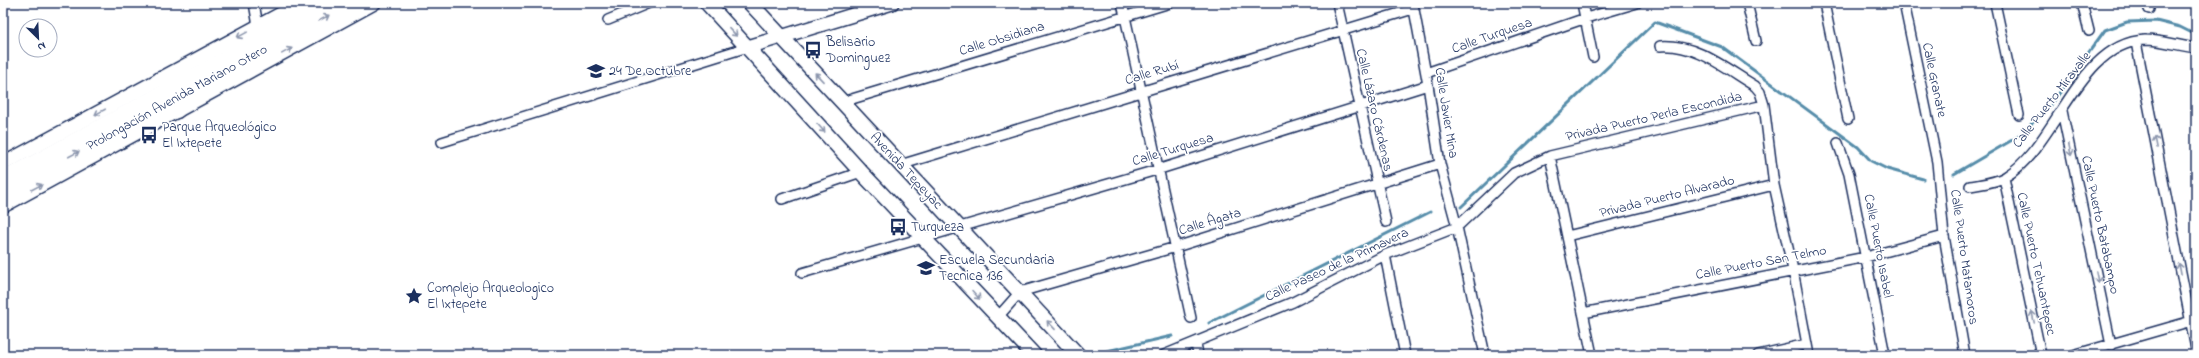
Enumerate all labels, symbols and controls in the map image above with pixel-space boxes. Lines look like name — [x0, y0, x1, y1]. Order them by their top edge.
street label: Calle Turquesa — [1449, 12, 1535, 60]
one-way arrow — [318, 14, 330, 21]
street label: Calle Obsidiana — [957, 16, 1047, 62]
north arrow — [18, 18, 58, 58]
one-way arrow — [728, 26, 737, 36]
one-way arrow — [236, 32, 248, 39]
place label: Belisario Dominguez — [825, 32, 890, 70]
text: N — [35, 37, 48, 55]
street label: Prolongación Avenida Mariano Otero — [83, 39, 272, 158]
bus stop icon: Belisario Dominguez — [803, 40, 823, 60]
street label: Calle Granate — [1916, 41, 1952, 120]
one-way arrow — [280, 47, 292, 55]
street label: Calle Lázaro Cárdenas — [1350, 47, 1398, 173]
street label: Calle Puerto Miravalle — [2007, 47, 2097, 153]
street label: Calle Rubí — [1122, 55, 1182, 91]
school or university icon: 24 De Octubre — [586, 61, 606, 81]
place label: 24 De Octubre — [609, 61, 692, 82]
street label: Calle Javier Mina — [1428, 66, 1464, 160]
one-way arrow — [814, 72, 823, 82]
street label: Privada Puerto Perla Escondida — [1564, 86, 1744, 148]
one-way arrow — [94, 108, 106, 116]
place label: Parque Arqueológico El Ixtepete — [162, 117, 277, 154]
one-way arrow — [816, 122, 825, 132]
bus stop icon: Parque Arqueológico El Ixtepete — [139, 125, 159, 145]
street label: Avenida Tepeyac — [864, 128, 948, 216]
street label: Calle Turquesa — [1130, 128, 1216, 172]
one-way arrow — [2151, 135, 2159, 148]
one-way arrow — [2067, 143, 2075, 156]
one-way arrow — [68, 150, 80, 157]
street label: Calle Puerto Batabampo — [2075, 154, 2125, 296]
street label: Privada Puerto Alvarado — [1597, 170, 1737, 224]
one-way arrow — [31, 183, 43, 191]
street label: Calle Puerto Matamoros — [1944, 188, 1984, 326]
street label: Calle Puerto Tehuantepec — [2011, 191, 2062, 338]
street label: Calle Puerto Isabel — [1858, 192, 1898, 300]
street label: Calle Ágata — [1176, 202, 1244, 242]
bus stop icon: Turqueza — [888, 217, 908, 237]
place label: Turqueza — [911, 217, 964, 238]
street label: Calle Paseo de la Primavera — [1262, 222, 1412, 308]
street label: Calle Puerto San Telmo — [1694, 240, 1828, 286]
place label: Escuela Secundaria Tecnica 136 — [939, 250, 1055, 287]
school or university icon: Escuela Secundaria Tecnica 136 — [916, 258, 936, 278]
one-way arrow — [2176, 263, 2184, 276]
one-way arrow — [2093, 270, 2101, 283]
place label: Complejo Arqueologico El Ixtepete — [427, 278, 554, 315]
place icon: Complejo Arqueologico El Ixtepete — [404, 286, 424, 306]
one-way arrow — [971, 289, 980, 299]
one-way arrow — [2028, 311, 2036, 324]
one-way arrow — [1046, 320, 1056, 330]

